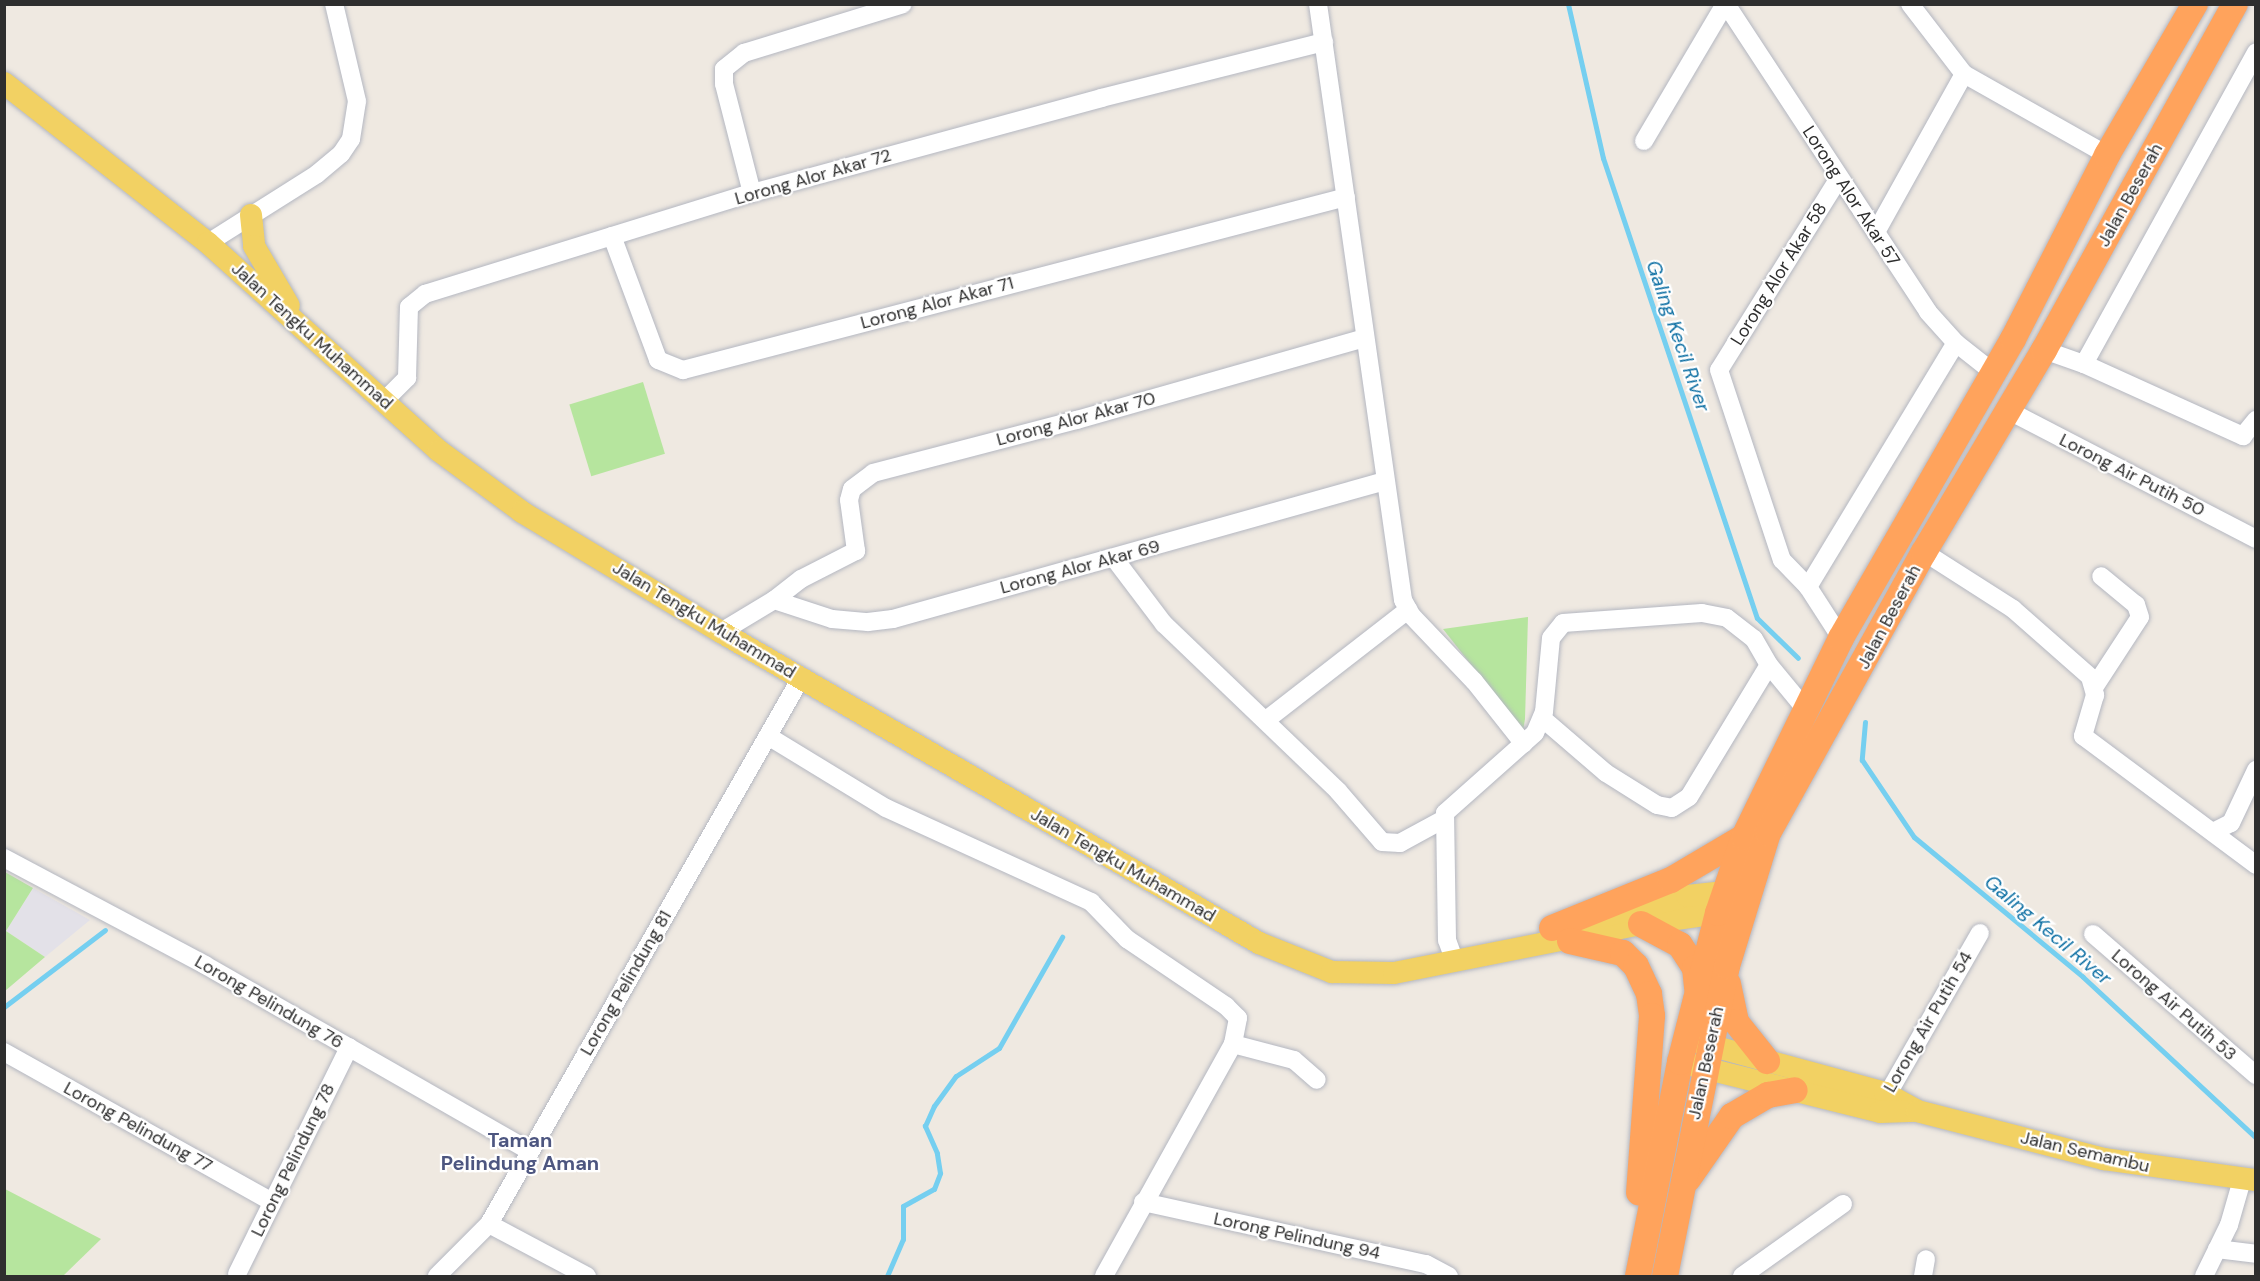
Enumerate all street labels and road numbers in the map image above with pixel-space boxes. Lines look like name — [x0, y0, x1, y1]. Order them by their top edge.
street label: Lorong Alor Akar 57 — [1798, 122, 1904, 270]
street label: Jalan Beserah — [2093, 140, 2167, 250]
street label: Lorong Alor Akar 72 — [732, 144, 894, 210]
street label: Lorong Alor Akar 58 — [1726, 199, 1832, 349]
street label: Jalan Tengku Muhammad — [227, 258, 397, 414]
street label: Lorong Alor Akar 71 — [858, 272, 1016, 334]
street label: Lorong Alor Akar 70 — [994, 387, 1158, 451]
street label: Lorong Air Putih 50 — [2056, 429, 2208, 521]
street label: Lorong Alor Akar 69 — [998, 535, 1162, 599]
street label: Jalan Tengku Muhammad — [609, 557, 799, 683]
street label: Jalan Beserah — [1852, 561, 1926, 673]
street label: Jalan Tengku Muhammad — [1027, 803, 1219, 927]
street label: Lorong Pelindung 81 — [576, 907, 676, 1059]
street label: Lorong Air Putih 53 — [2107, 945, 2241, 1065]
street label: Lorong Air Putih 54 — [1879, 948, 1977, 1096]
street label: Lorong Pelindung 76 — [191, 951, 347, 1053]
street label: Jalan Beserah — [1683, 1005, 1729, 1121]
street label: Lorong Pelindung 77 — [60, 1077, 216, 1177]
street label: Lorong Pelindung 78 — [247, 1080, 339, 1240]
street label: Jalan Semambu — [2018, 1127, 2152, 1177]
street label: Lorong Pelindung 94 — [1212, 1208, 1382, 1264]

